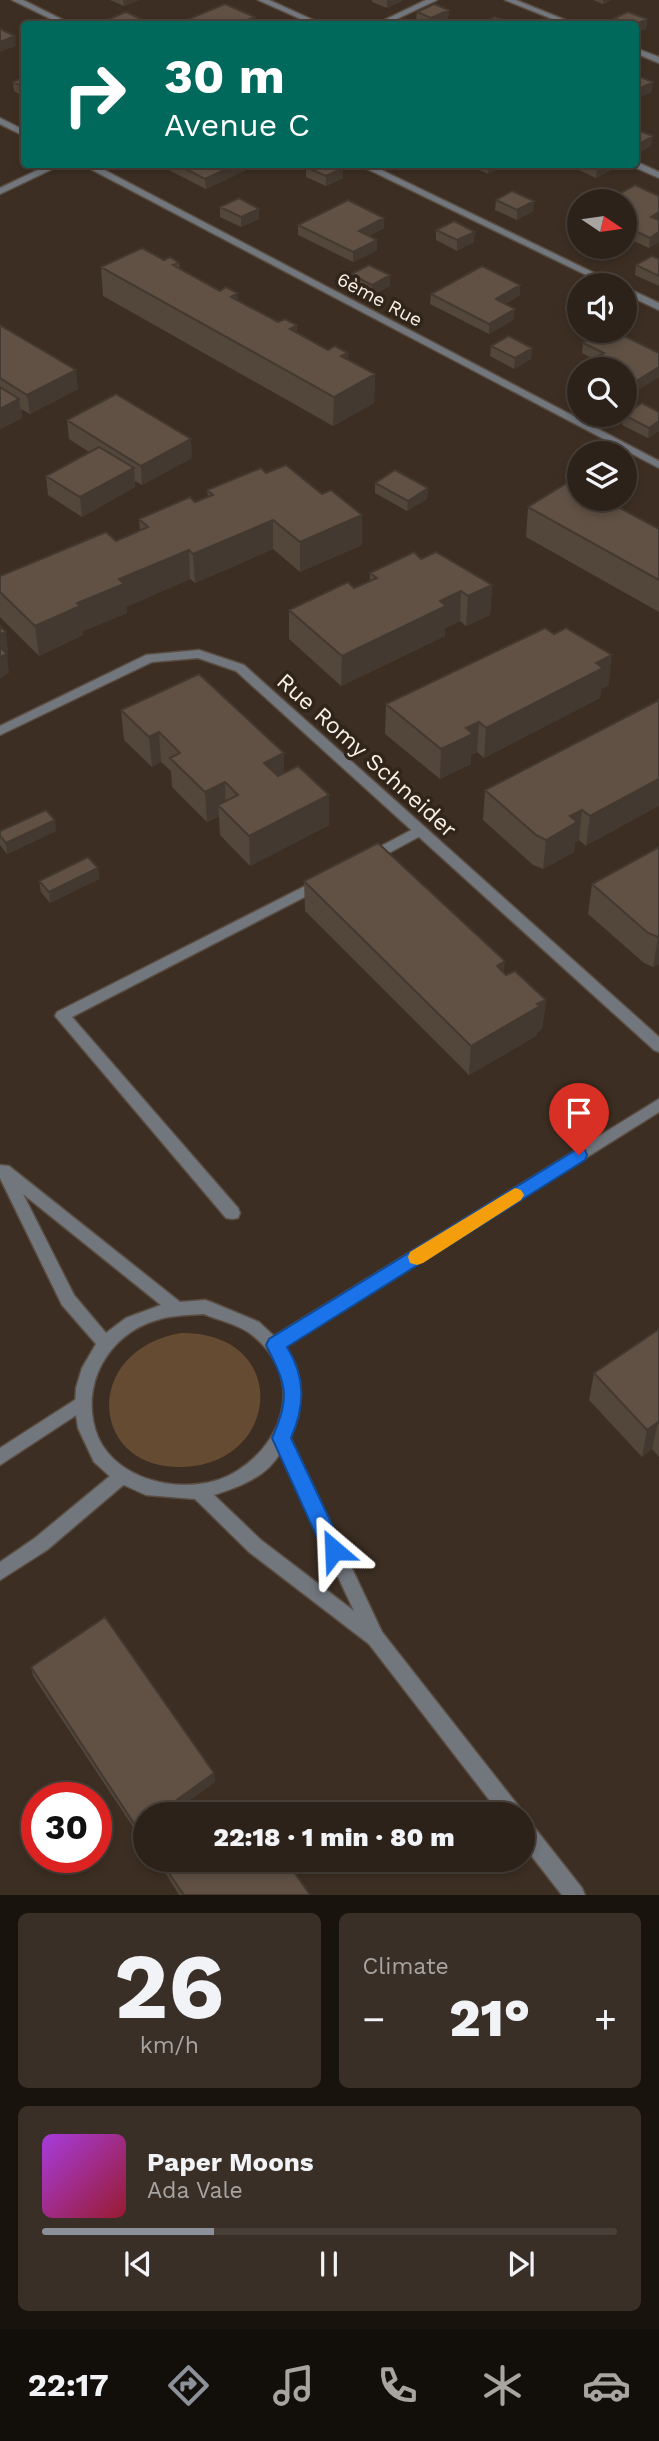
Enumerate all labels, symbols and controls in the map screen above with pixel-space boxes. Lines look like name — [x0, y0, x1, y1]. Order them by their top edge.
text: 30 m — [164, 47, 285, 105]
icon: right — [49, 49, 140, 140]
text: Avenue C — [164, 106, 310, 144]
north arrow — [567, 189, 637, 259]
map controls — [567, 189, 637, 511]
street label: 6ème Rue — [333, 267, 426, 331]
button: sound — [567, 273, 637, 343]
button: search — [567, 357, 637, 427]
button: layers — [567, 441, 637, 511]
street label: Rue Romy Schneider — [271, 668, 462, 843]
pin — [549, 1083, 609, 1155]
icon: arrive — [560, 1094, 598, 1132]
position arrow — [297, 1513, 371, 1587]
speed limit sign: 30 — [21, 1782, 112, 1873]
text: 22:18 · 1 min · 80 m — [213, 1822, 455, 1852]
text: 26 — [114, 1933, 224, 2040]
text: Climate — [363, 1953, 449, 1980]
text: 21° — [449, 1988, 530, 2049]
text: − — [363, 1997, 385, 2041]
text: + — [594, 1997, 617, 2041]
text: km/h — [140, 2032, 199, 2059]
text: Paper Moons — [147, 2147, 314, 2177]
text: Ada Vale — [147, 2177, 243, 2204]
icon: previous — [119, 2245, 157, 2283]
icon: pause — [310, 2245, 348, 2283]
icon: next — [502, 2245, 540, 2283]
icon: directions — [164, 2361, 213, 2410]
icon: music — [269, 2361, 318, 2410]
icon: phone — [373, 2361, 422, 2410]
icon: climate — [478, 2361, 527, 2410]
icon: car — [582, 2361, 631, 2410]
text: 22:17 — [28, 2366, 109, 2404]

